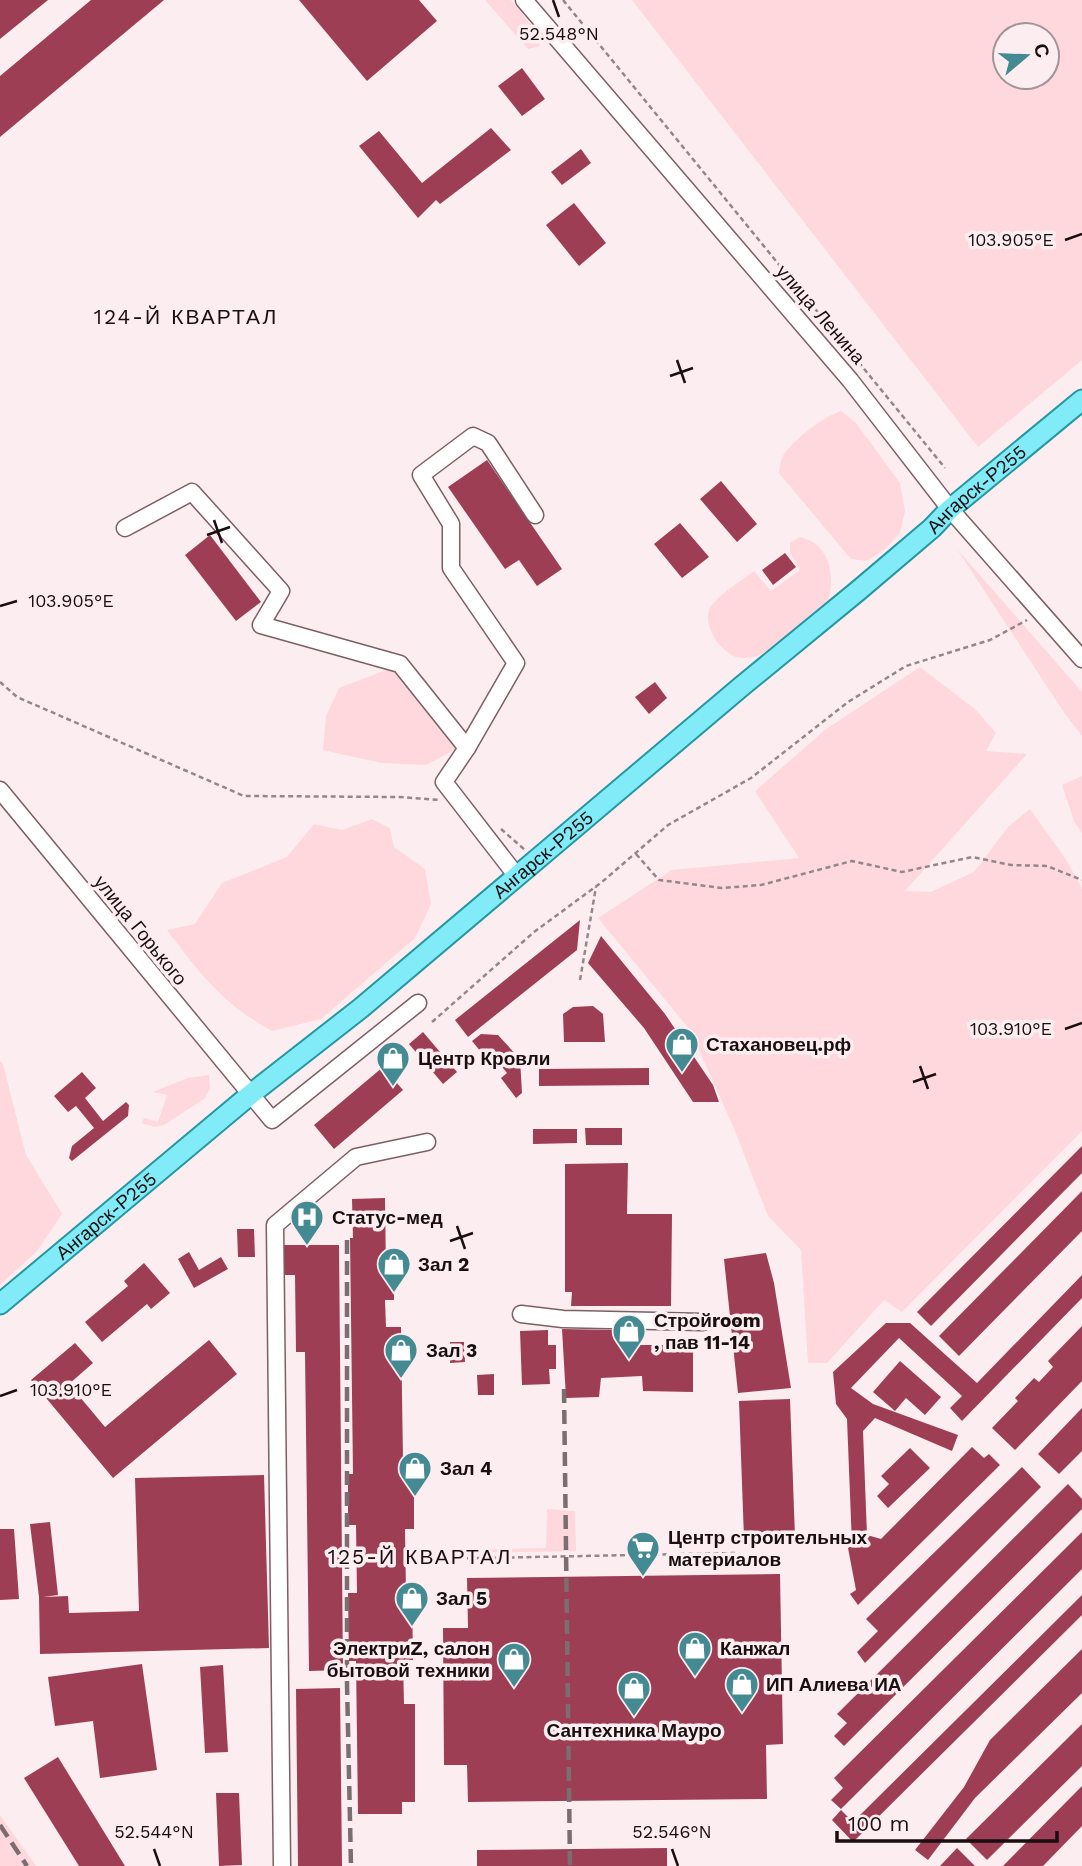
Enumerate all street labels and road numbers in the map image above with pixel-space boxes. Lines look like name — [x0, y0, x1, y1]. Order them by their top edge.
street label: улица Ленина — [771, 260, 870, 369]
street label: Ангарск-Р255 — [922, 440, 1031, 538]
street label: Ангарск-Р255 — [488, 806, 598, 904]
street label: улица Горького — [89, 871, 192, 990]
street label: Ангарск-Р255 — [51, 1167, 161, 1265]

